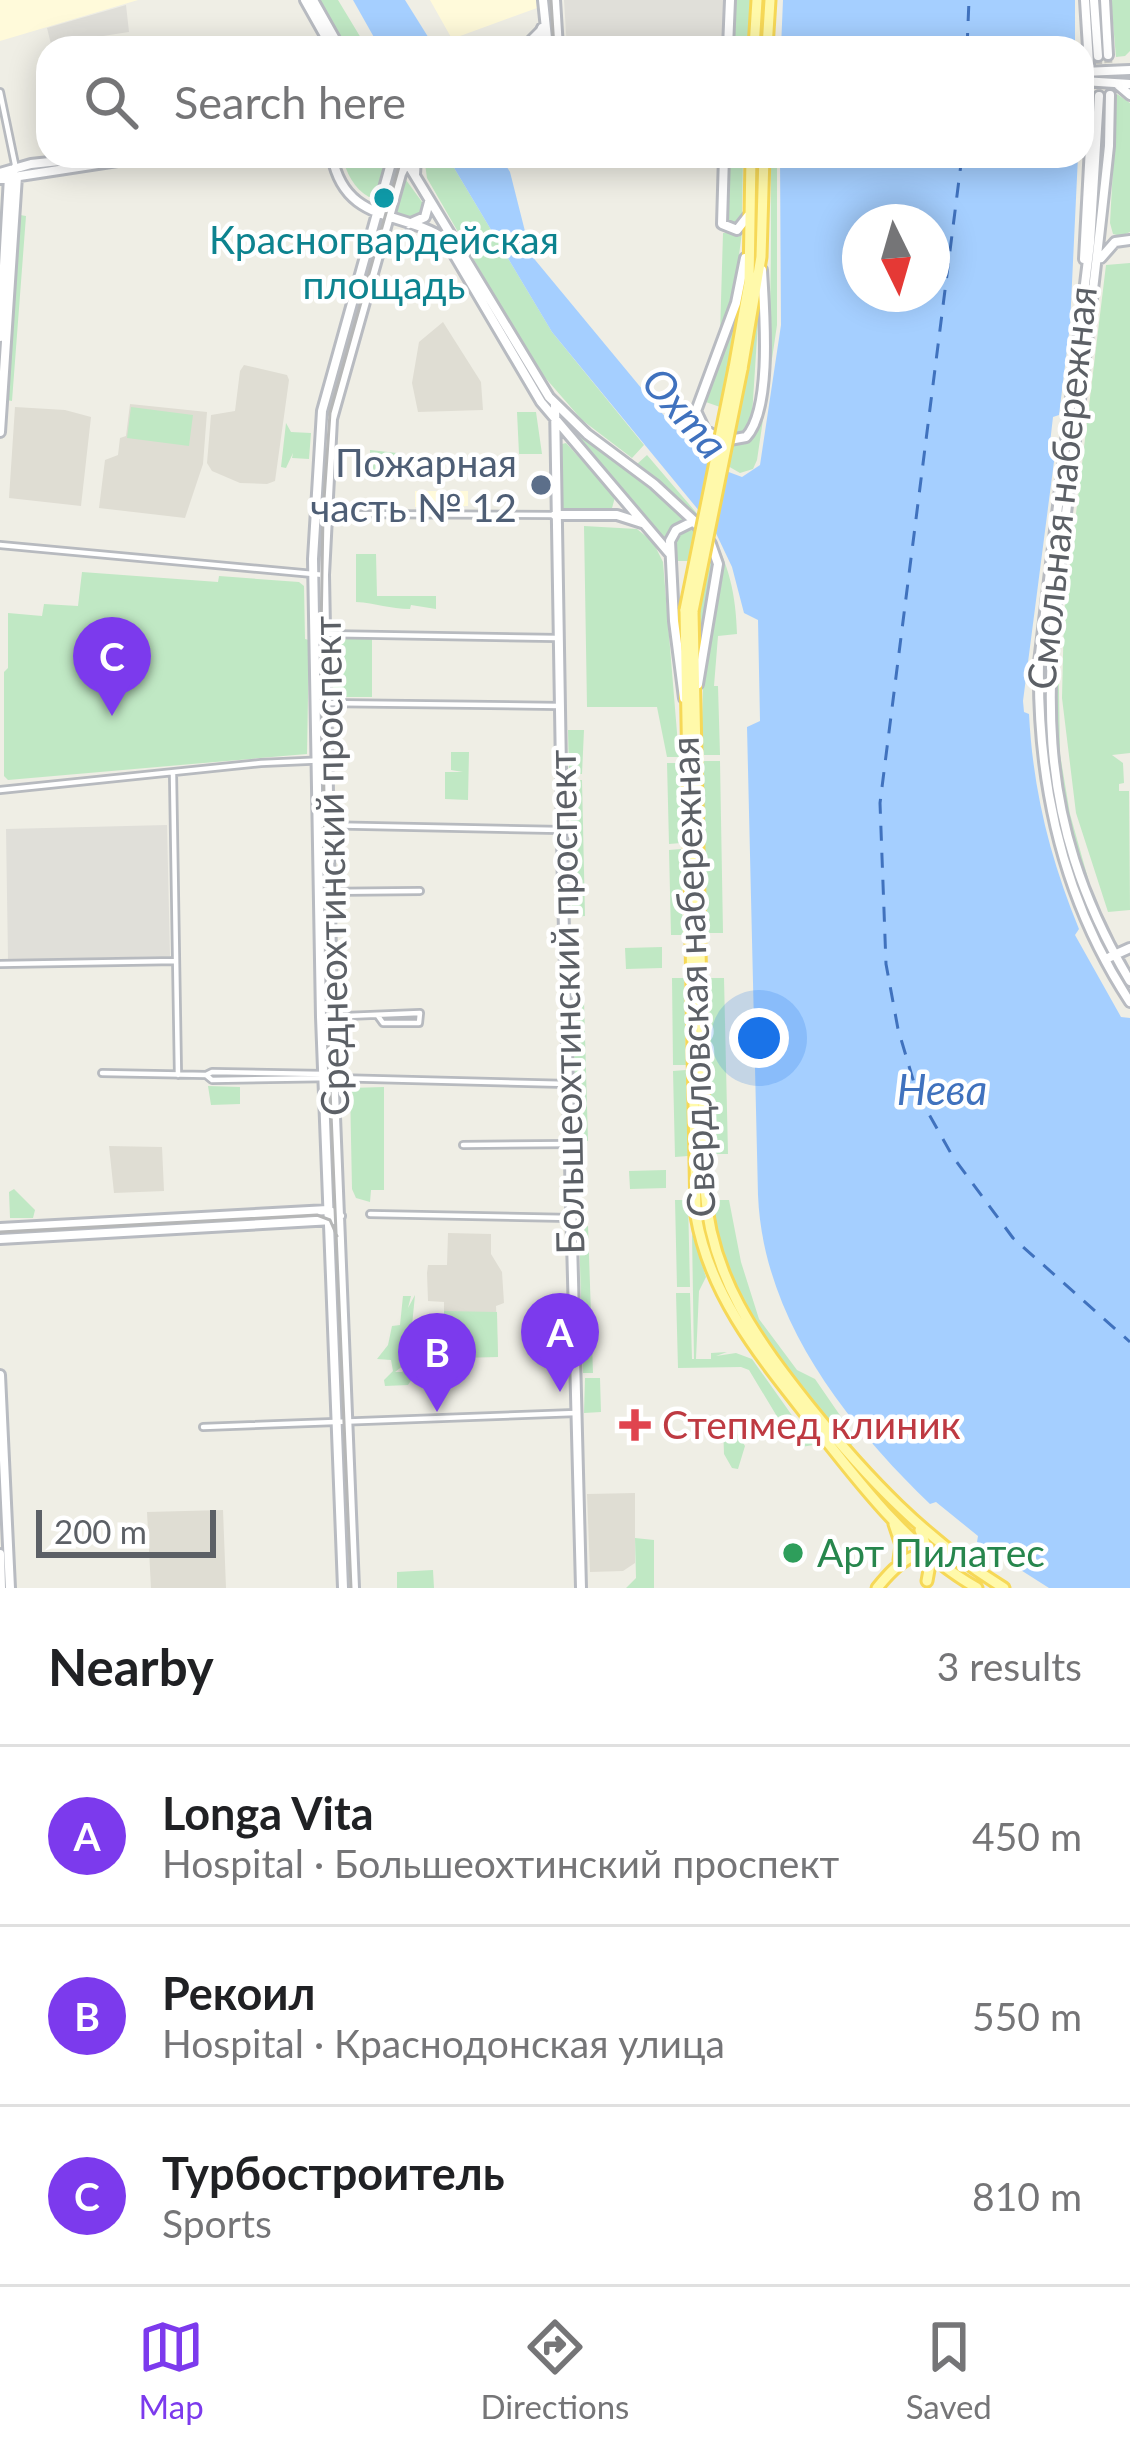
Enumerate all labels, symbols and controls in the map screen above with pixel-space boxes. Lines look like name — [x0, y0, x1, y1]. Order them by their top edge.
search box — [36, 36, 1094, 168]
icon: search — [78, 69, 144, 135]
text: Search here — [174, 75, 406, 129]
marker: Красногвардейская площадь — [371, 185, 397, 211]
north arrow — [842, 204, 950, 312]
place label: Красногвардейская площадь — [209, 216, 559, 307]
street label: Смольная набережная — [1017, 284, 1105, 692]
water label: Охта — [633, 357, 739, 468]
place label: Пожарная часть № 12 — [310, 439, 517, 530]
marker: Пожарная часть № 12 — [528, 472, 554, 498]
street label: Среднеохтинский проспект — [303, 615, 357, 1117]
pin: C — [73, 617, 151, 716]
street label: Свердловская набережная — [661, 736, 723, 1218]
street label: Большеохтинский проспект — [538, 749, 592, 1255]
your location — [729, 1008, 789, 1068]
water label: Нева — [897, 1064, 987, 1114]
pin: A — [521, 1293, 599, 1392]
pin: B — [398, 1313, 476, 1412]
place label: Степмед клиник — [662, 1401, 961, 1447]
marker: Степмед клиник — [619, 1409, 651, 1441]
scale bar — [36, 1504, 216, 1557]
text: 200 m — [54, 1511, 147, 1551]
place label: Арт Пилатес — [817, 1529, 1045, 1575]
marker: Арт Пилатес — [780, 1540, 806, 1566]
text: Nearby — [48, 1636, 214, 1697]
text: 3 results — [937, 1643, 1082, 1689]
text: Longa Vita — [162, 1786, 374, 1840]
text: A — [73, 1813, 101, 1859]
text: 450 m — [972, 1813, 1082, 1859]
text: Hospital · Большеохтинский проспект — [162, 1840, 839, 1886]
text: Рекоил — [162, 1966, 315, 2020]
text: B — [74, 1993, 100, 2039]
text: 550 m — [972, 1993, 1082, 2039]
text: Hospital · Краснодонская улица — [162, 2020, 725, 2066]
text: Турбостроитель — [162, 2146, 505, 2200]
text: C — [74, 2173, 100, 2219]
text: 810 m — [972, 2173, 1082, 2219]
text: Sports — [162, 2200, 272, 2246]
tab: Map — [138, 2314, 204, 2426]
tab: Directions — [480, 2314, 629, 2426]
tab: Saved — [906, 2314, 992, 2426]

